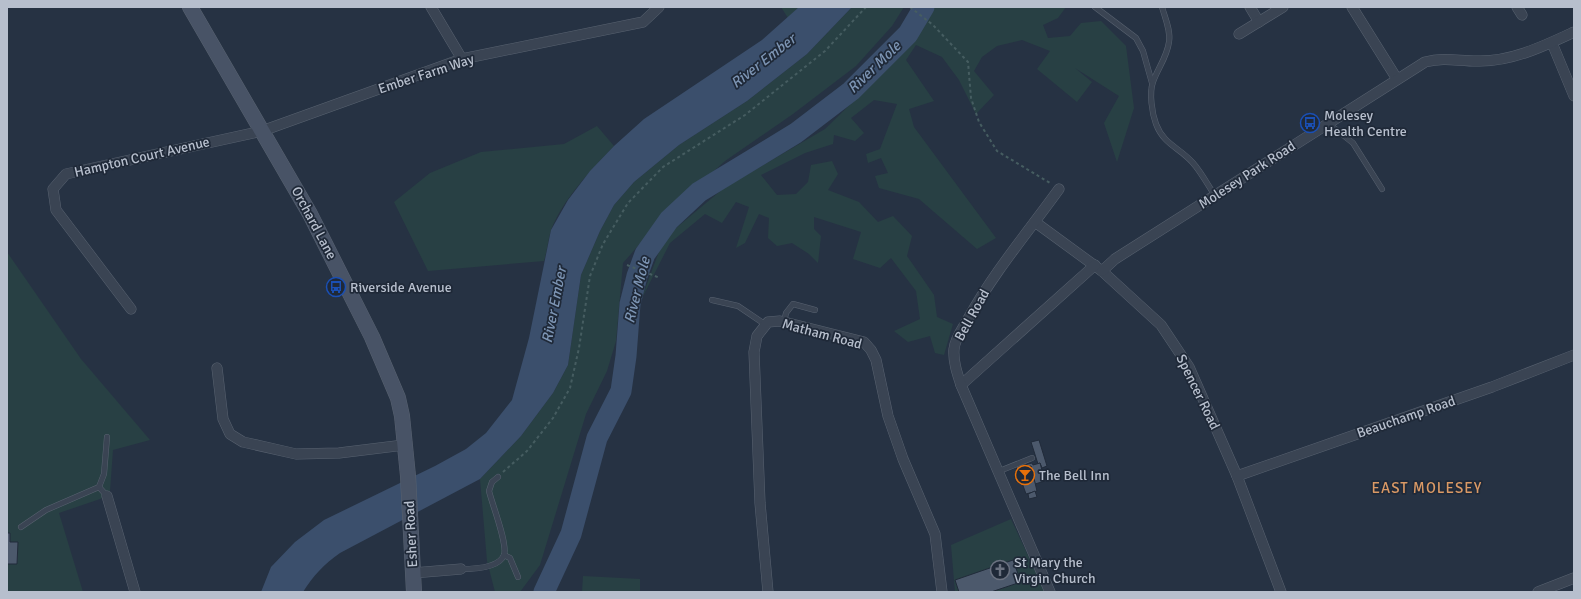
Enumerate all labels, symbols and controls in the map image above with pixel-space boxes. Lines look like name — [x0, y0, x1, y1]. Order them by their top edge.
water label: River Ember — [727, 29, 801, 92]
water label: River Mole — [843, 36, 906, 97]
street label: Ember Farm Way — [376, 50, 477, 98]
place label: Molesey Health Centre — [1324, 107, 1407, 140]
bus stop icon: Molesey Health Centre — [1299, 112, 1321, 134]
street label: Hampton Court Avenue — [73, 133, 211, 181]
street label: Molesey Park Road — [1195, 137, 1299, 213]
street label: Orchard Lane — [288, 184, 340, 262]
water label: River Mole — [620, 254, 654, 325]
water label: River Ember — [538, 263, 571, 345]
bus stop icon: Riverside Avenue — [325, 276, 347, 298]
place label: Riverside Avenue — [350, 279, 452, 296]
street label: Bell Road — [951, 286, 993, 344]
street label: Matham Road — [780, 315, 864, 353]
street label: Spencer Road — [1172, 352, 1224, 432]
street label: Beauchamp Road — [1354, 392, 1458, 442]
bar icon: The Bell Inn — [1014, 464, 1036, 486]
place label: The Bell Inn — [1039, 467, 1110, 484]
district label: EAST MOLESEY — [1372, 479, 1482, 497]
street label: Esher Road — [401, 500, 421, 568]
place label: St Mary the Virgin Church — [1014, 554, 1096, 587]
church icon: St Mary the Virgin Church — [989, 559, 1011, 581]

